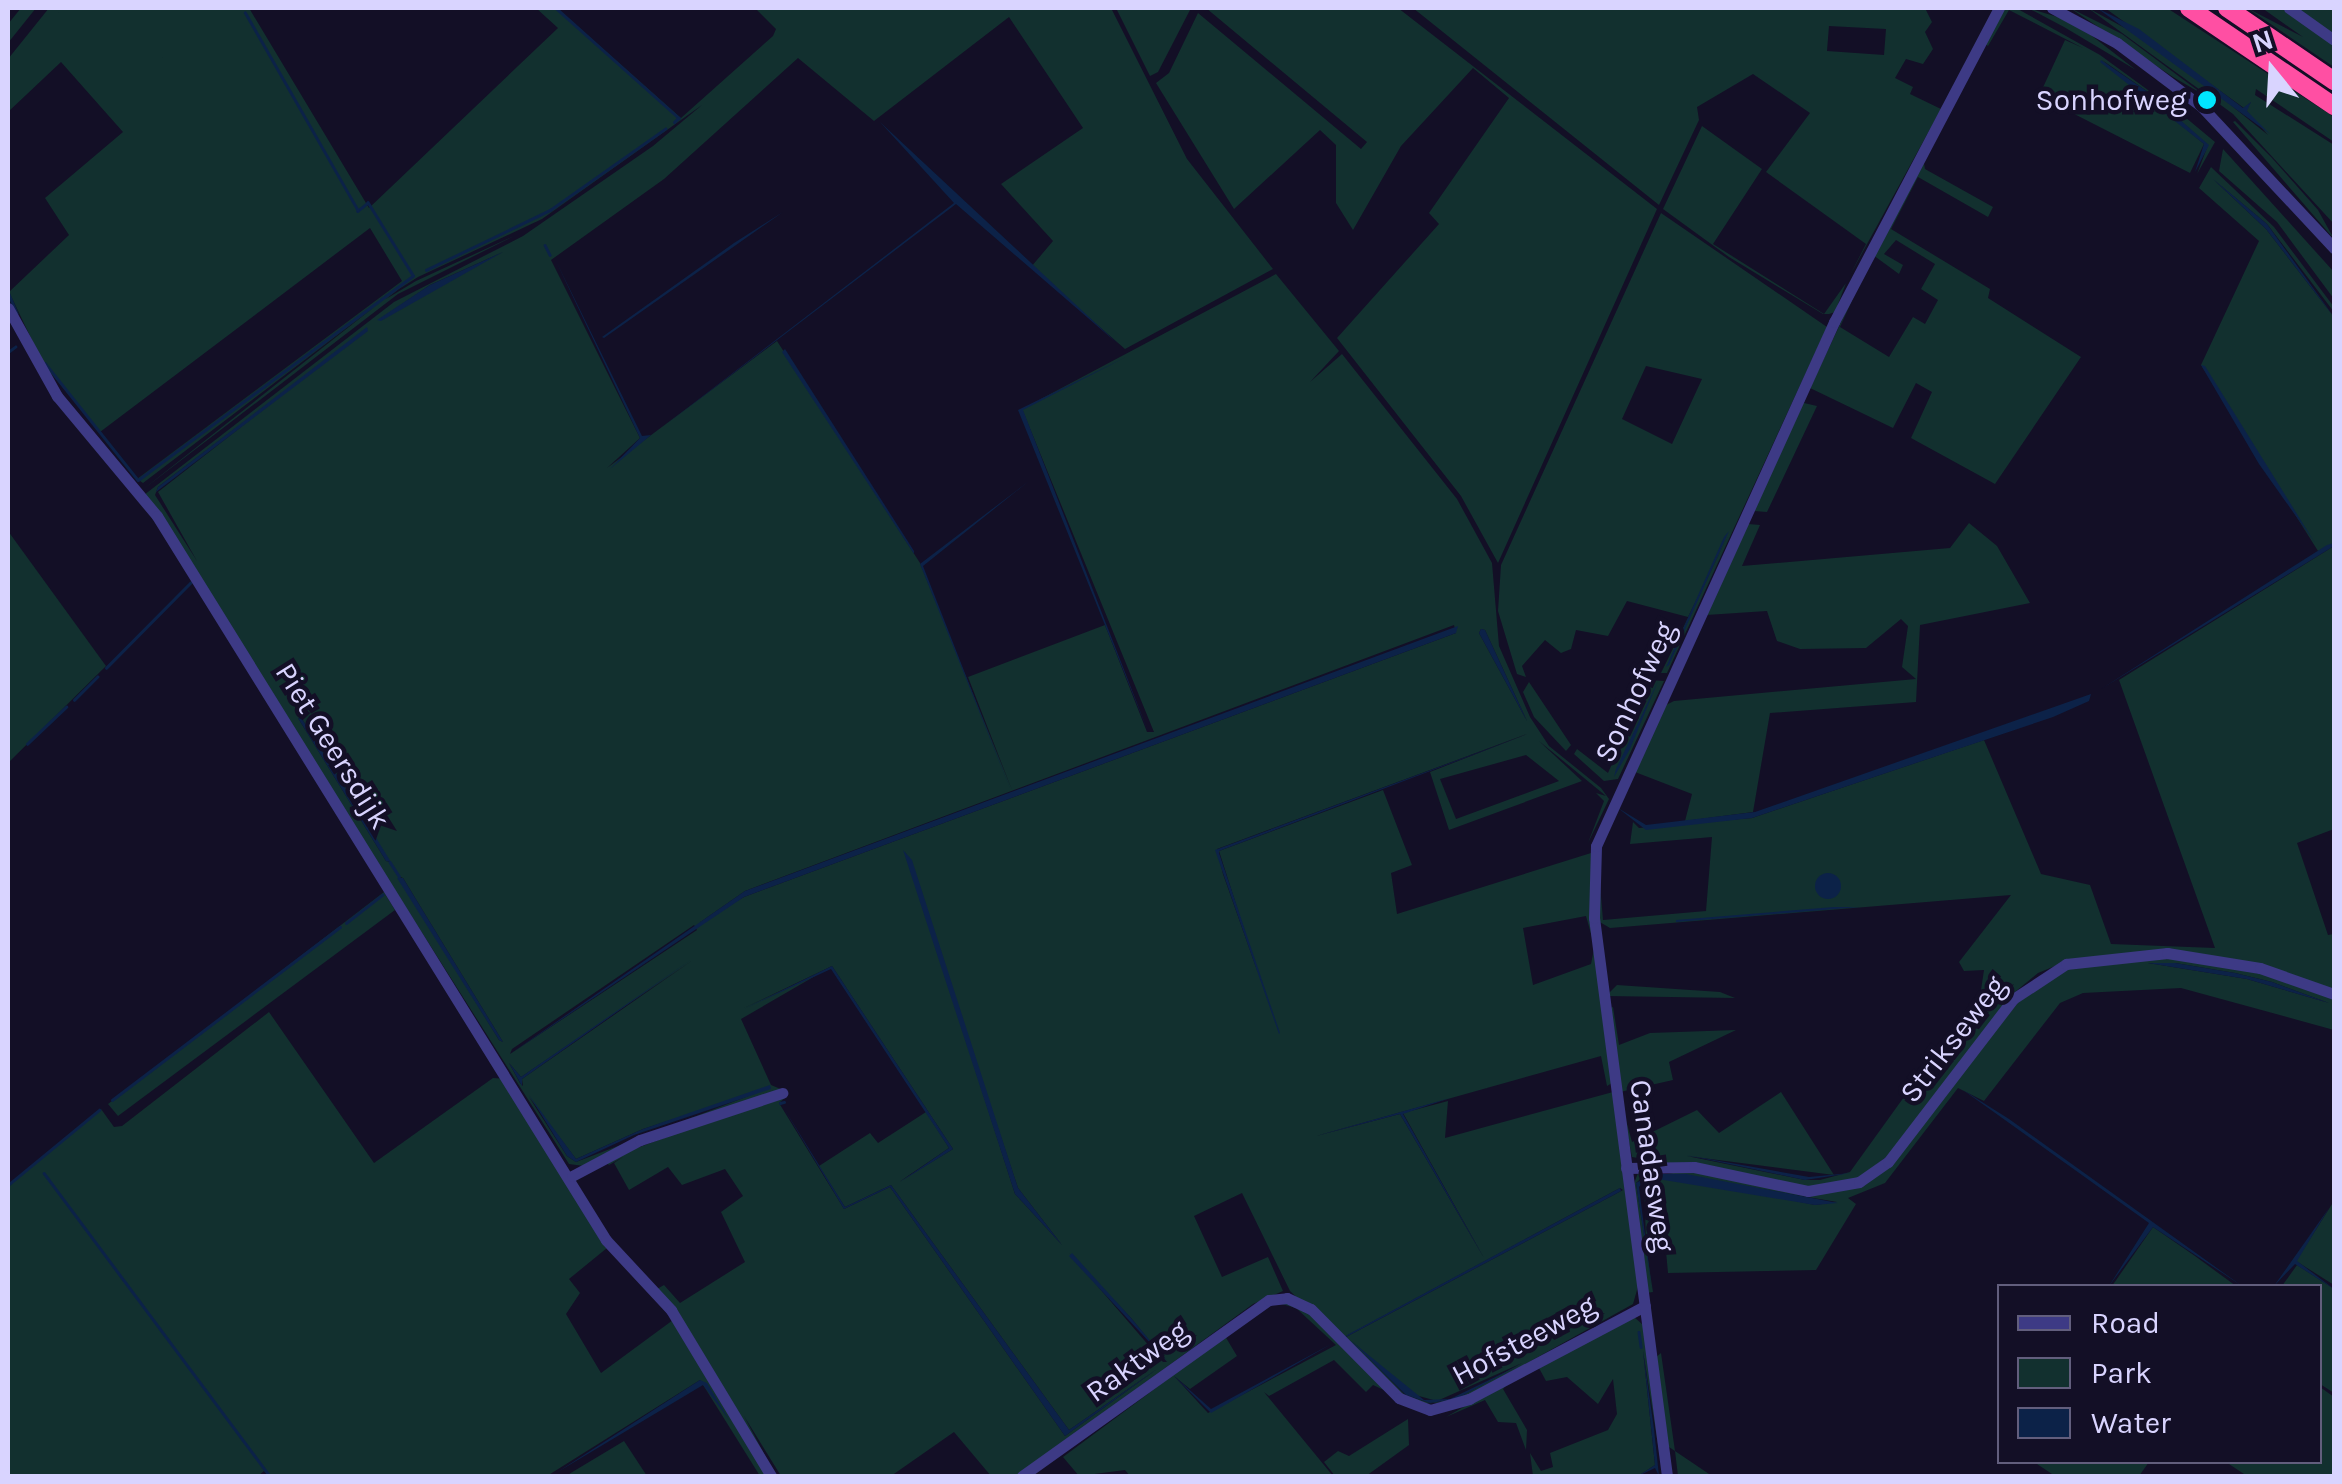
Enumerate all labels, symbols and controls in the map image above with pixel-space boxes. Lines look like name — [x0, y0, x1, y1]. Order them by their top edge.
north arrow — [2222, 20, 2322, 120]
text: N — [2248, 22, 2277, 60]
place label: Sonhofweg — [2036, 82, 2187, 118]
marker: Sonhofweg — [2196, 89, 2218, 111]
street label: Sonhofweg — [1587, 616, 1683, 768]
street label: Piet Geersdijk — [268, 656, 398, 836]
street label: Strikseweg — [1892, 968, 2014, 1110]
street label: Canadasweg — [1622, 1078, 1682, 1254]
legend — [1997, 1284, 2322, 1464]
street label: Hofsteeweg — [1446, 1287, 1602, 1393]
text: Road — [2091, 1305, 2160, 1341]
street label: Raktweg — [1079, 1312, 1195, 1410]
text: Park — [2091, 1355, 2152, 1391]
text: Water — [2091, 1405, 2171, 1441]

